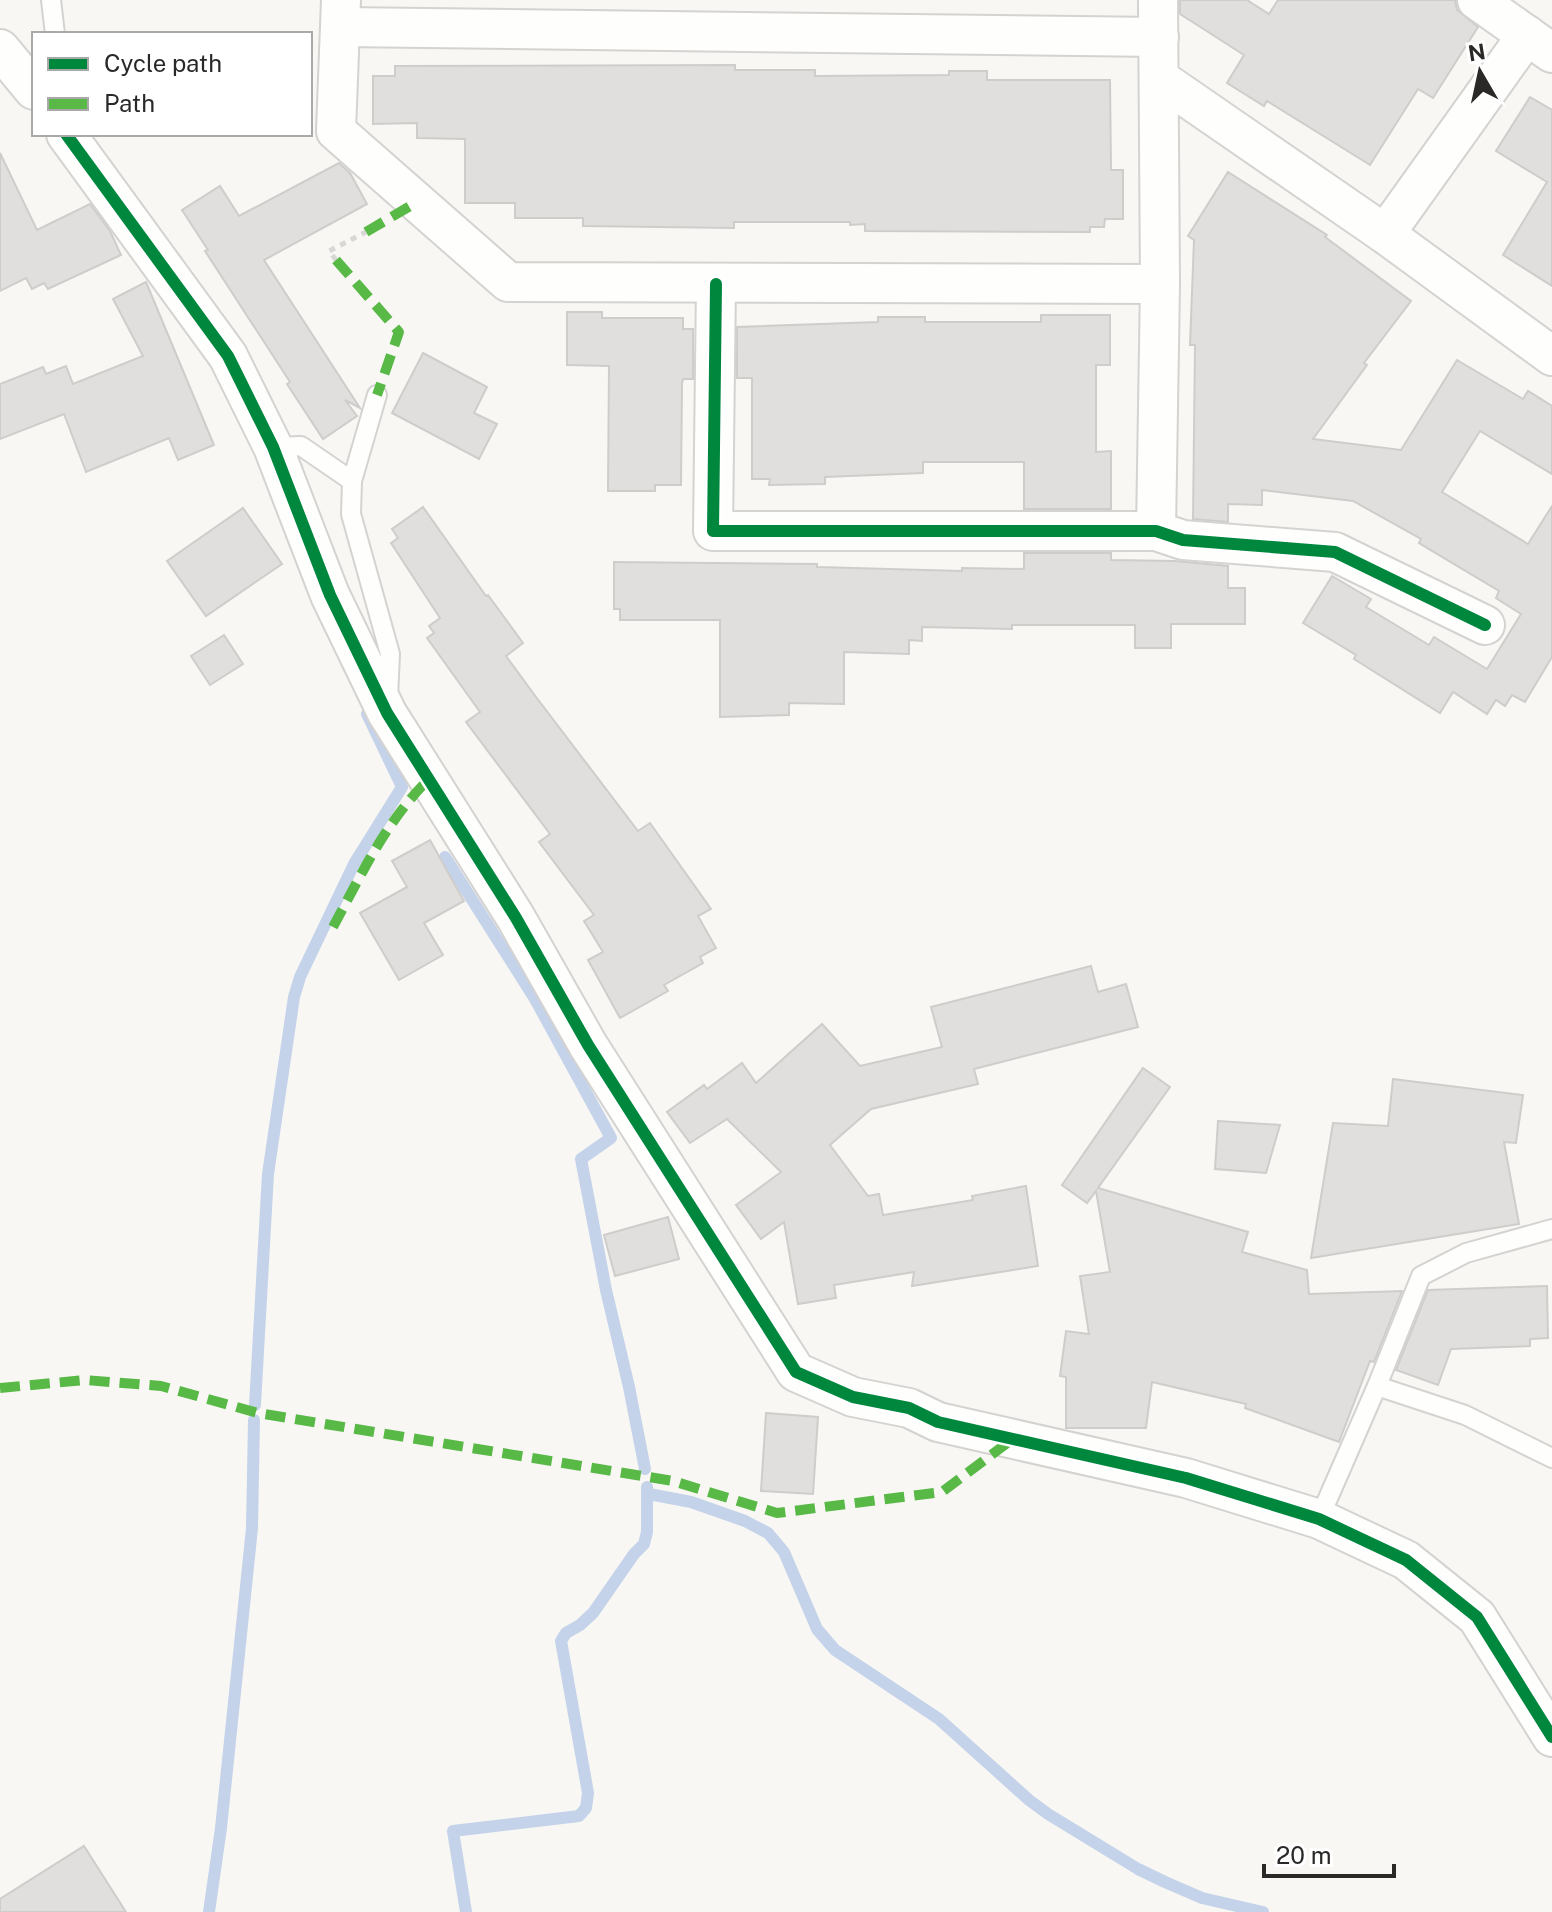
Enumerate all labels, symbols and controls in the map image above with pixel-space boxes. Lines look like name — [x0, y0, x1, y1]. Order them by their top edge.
legend — [32, 32, 312, 136]
north arrow — [1440, 32, 1520, 112]
text: N — [1466, 38, 1487, 66]
text: Cycle path — [104, 49, 222, 77]
text: Path — [104, 89, 155, 117]
scale bar — [1264, 1828, 1394, 1878]
text: 20 m — [1276, 1841, 1332, 1869]

